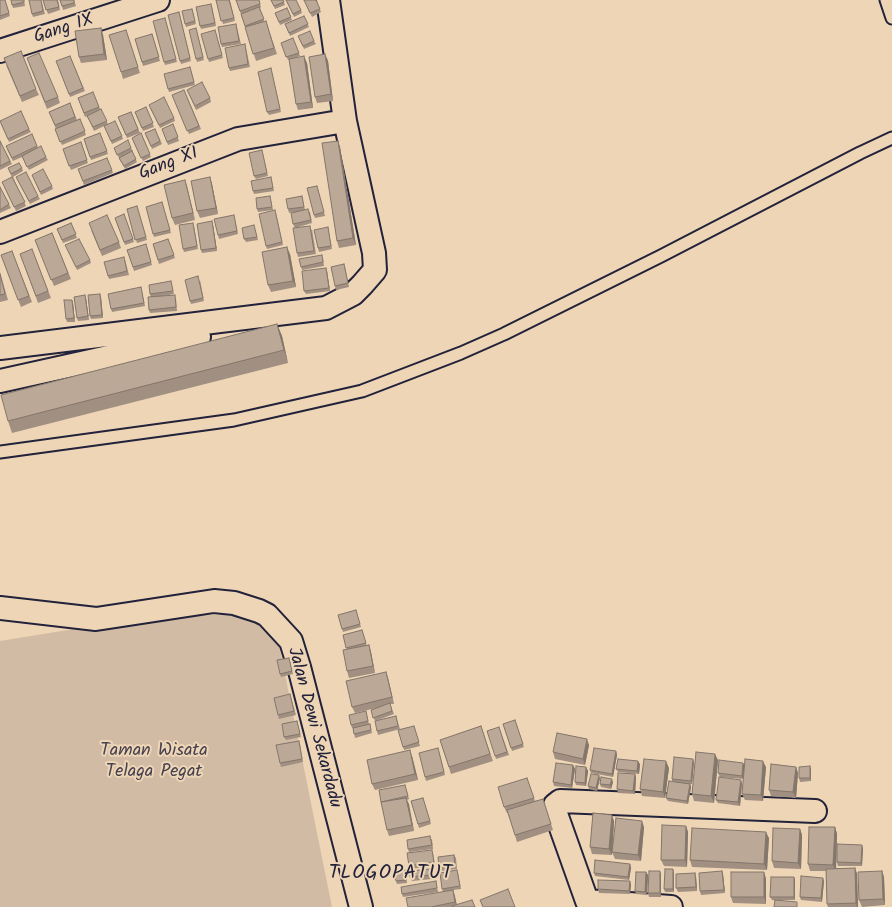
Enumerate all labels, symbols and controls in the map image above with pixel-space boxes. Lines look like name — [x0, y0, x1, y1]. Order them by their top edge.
street label: Gang IX — [31, 10, 97, 50]
street label: Gang XI — [136, 144, 202, 186]
street label: Jalan Dewi Sekardadu — [281, 645, 345, 811]
park label: Taman Wisata Telaga Pegat — [100, 741, 208, 784]
district label: TLOGOPATUT — [327, 863, 455, 887]

